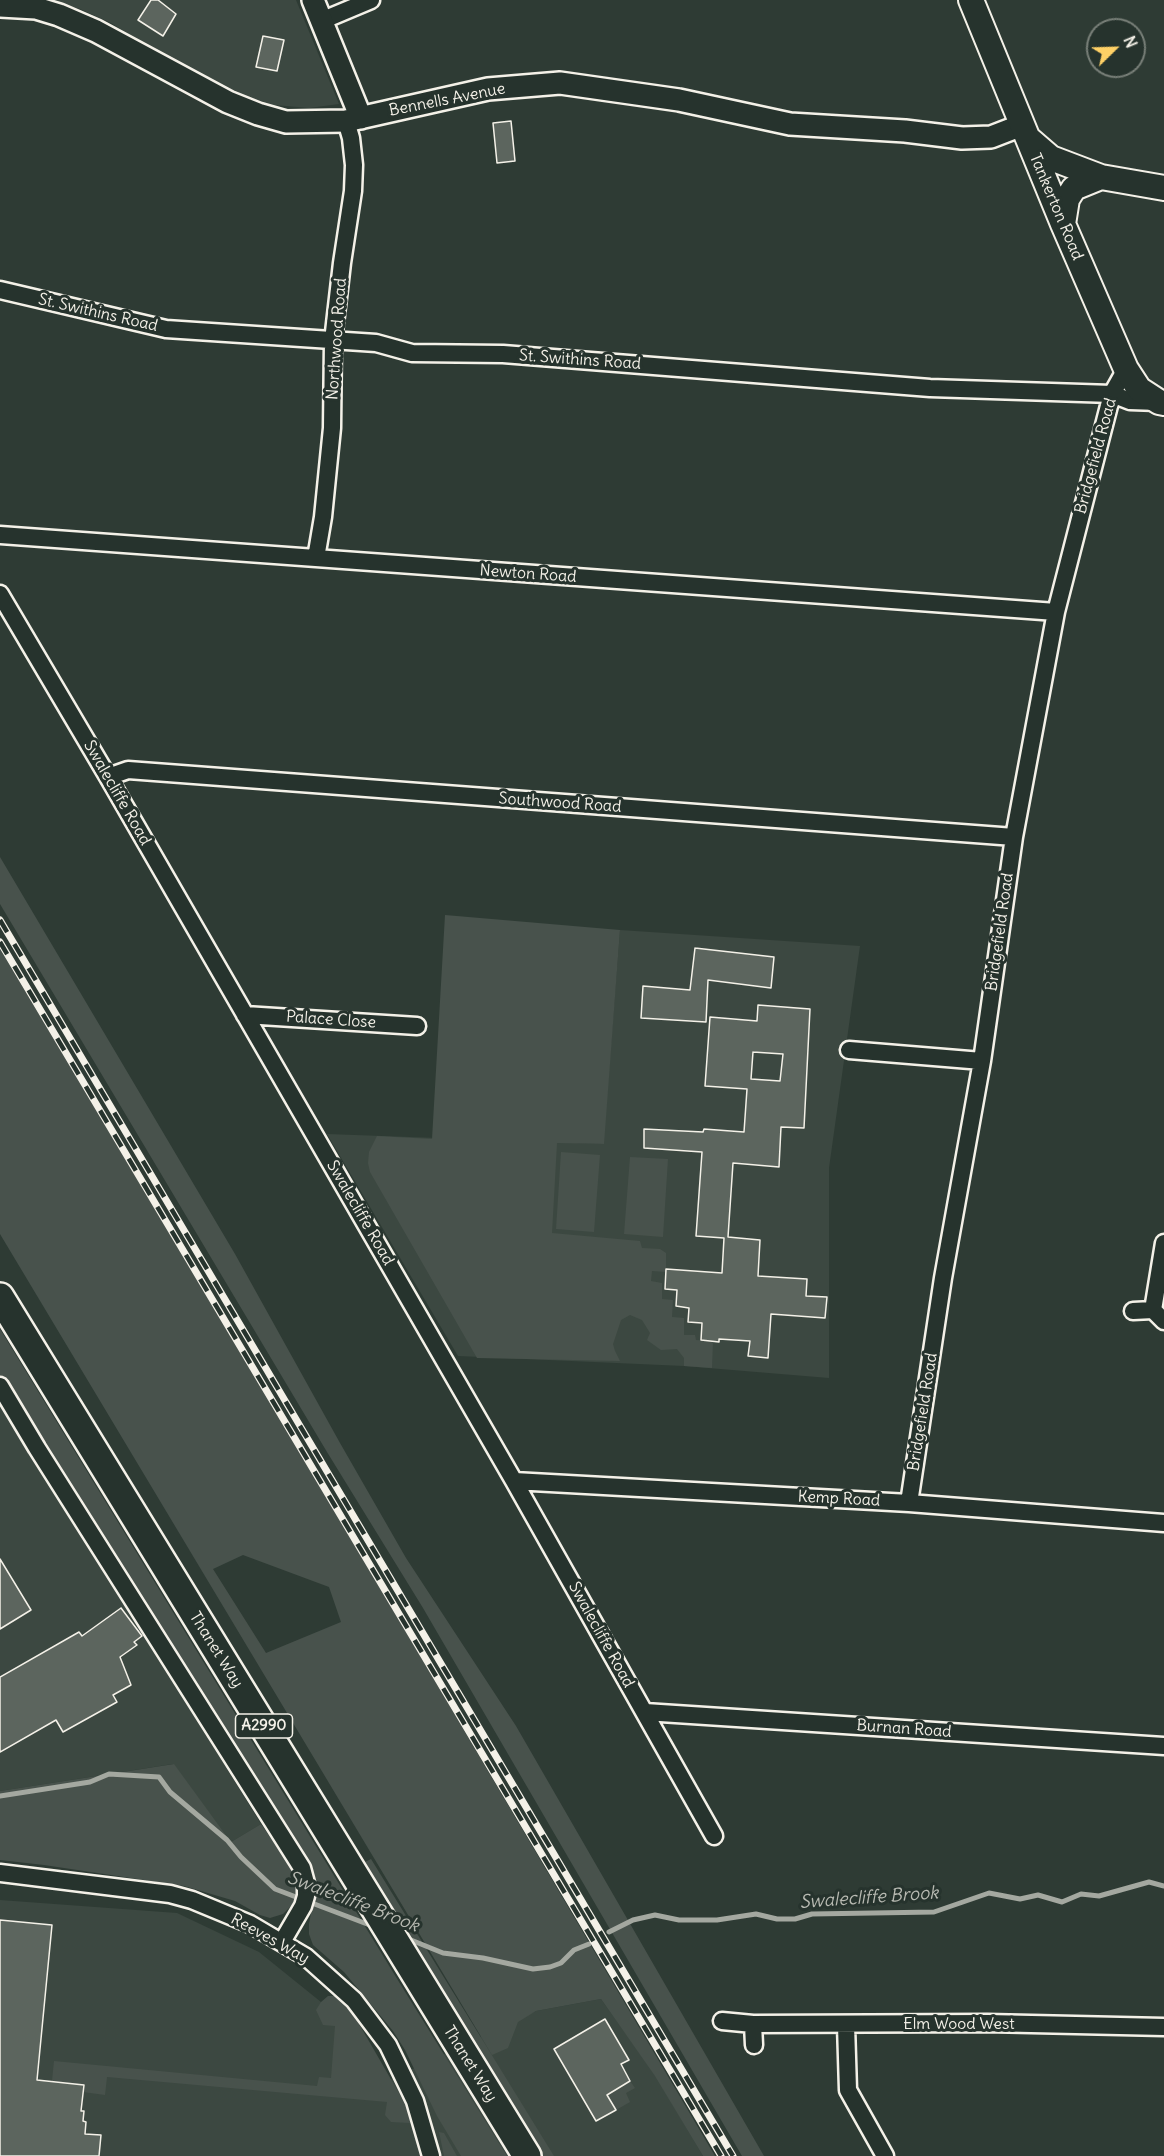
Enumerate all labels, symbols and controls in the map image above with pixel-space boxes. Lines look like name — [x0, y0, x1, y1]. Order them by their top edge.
north arrow — [1086, 18, 1146, 78]
text: N — [1119, 33, 1142, 51]
street label: Bennells Avenue — [387, 79, 507, 121]
street label: Tankerton Road — [1025, 151, 1087, 263]
street label: Northwood Road — [323, 277, 351, 401]
street label: St. Swithins Road — [36, 290, 160, 336]
street label: St. Swithins Road — [518, 346, 642, 374]
street label: Bridgefield Road — [1071, 396, 1121, 516]
street label: Newton Road — [479, 561, 577, 587]
street label: Swalecliffe Road — [79, 737, 155, 849]
street label: Southwood Road — [498, 789, 622, 817]
street label: Bridgefield Road — [982, 872, 1018, 992]
street label: Palace Close — [285, 1007, 377, 1033]
street label: Swalecliffe Road — [322, 1157, 398, 1269]
street label: Bridgefield Road — [904, 1352, 942, 1472]
street label: Kemp Road — [797, 1487, 881, 1511]
street label: Swalecliffe Road — [564, 1579, 638, 1691]
street label: Thanet Way — [185, 1608, 247, 1692]
road number: A2990 — [236, 1714, 292, 1738]
street label: Burnan Road — [856, 1716, 952, 1742]
water label: Swalecliffe Brook — [284, 1867, 422, 1937]
water label: Swalecliffe Brook — [799, 1882, 939, 1914]
street label: Reeves Way — [227, 1910, 313, 1968]
street label: Elm Wood West — [903, 2014, 1015, 2034]
street label: Thanet Way — [439, 2022, 501, 2106]

